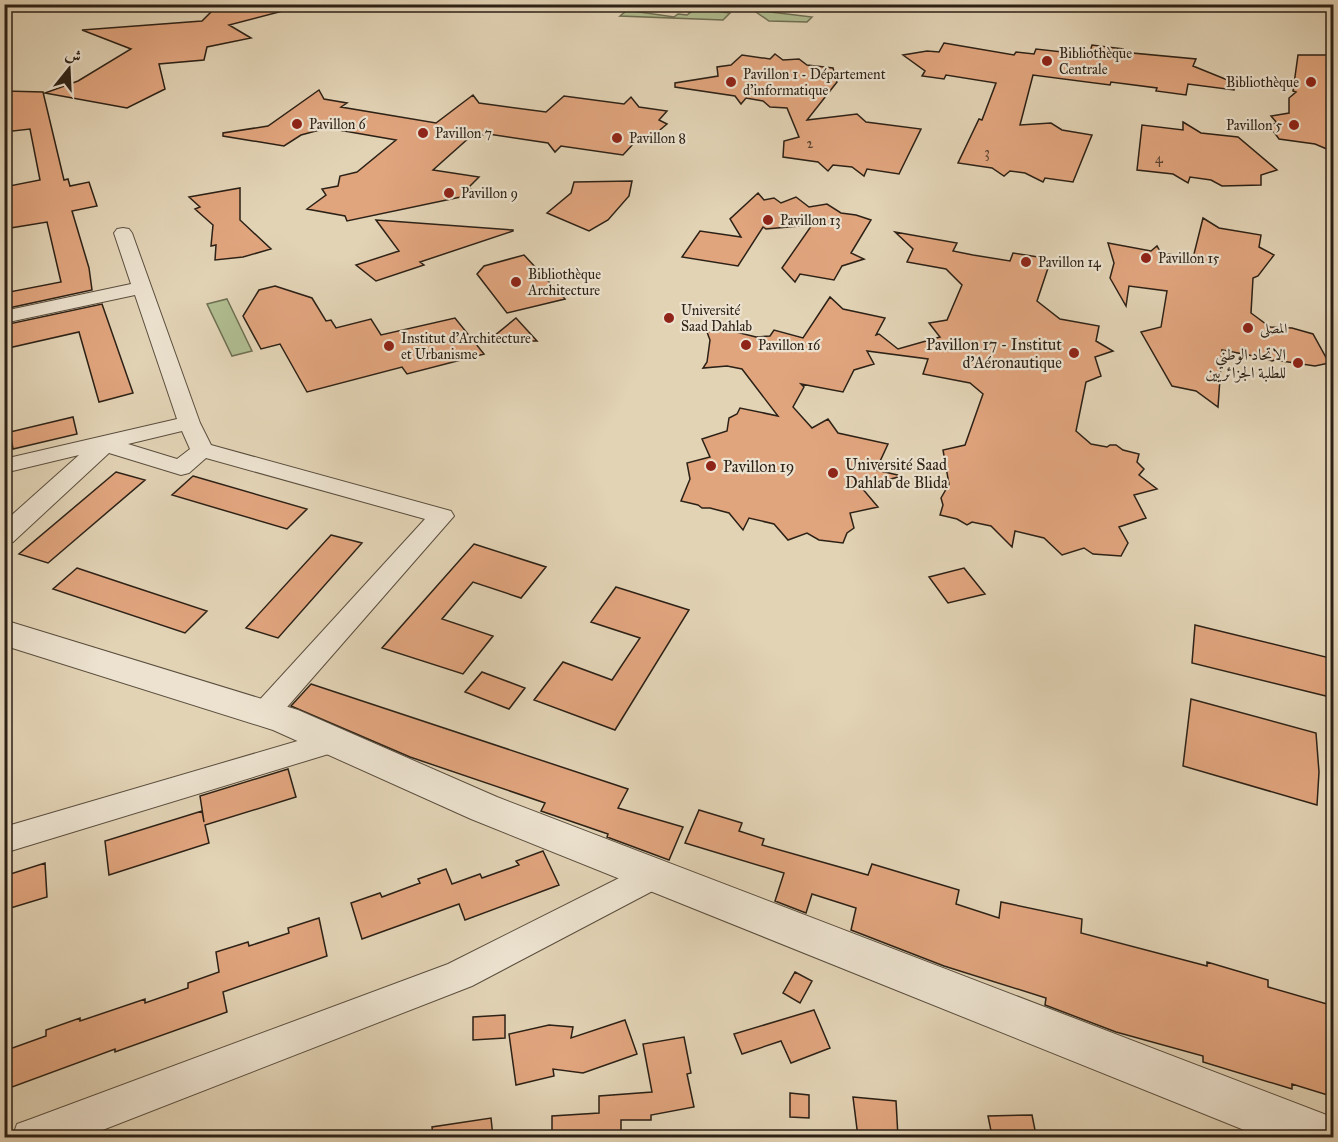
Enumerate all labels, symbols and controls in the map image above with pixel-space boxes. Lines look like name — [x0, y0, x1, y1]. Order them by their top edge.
north arrow — [39, 39, 99, 99]
text: ش — [63, 44, 84, 67]
place label: Bibliothèque Centrale — [1059, 45, 1132, 78]
marker: Bibliothèque Centrale — [1040, 54, 1054, 68]
place label: Pavillon 1 - Département d'informatique — [743, 66, 886, 100]
place label: Bibliothèque — [1226, 74, 1299, 92]
marker: Pavillon 1 - Département d'informatique — [724, 75, 738, 89]
marker: Bibliothèque — [1304, 75, 1318, 89]
place label: Pavillon 6 — [309, 116, 366, 133]
marker: Pavillon 6 — [290, 117, 304, 131]
place label: Pavillon 5 — [1226, 117, 1282, 134]
marker: Pavillon 5 — [1287, 118, 1301, 132]
place label: Pavillon 7 — [435, 125, 492, 142]
marker: Pavillon 7 — [416, 126, 430, 140]
place label: Pavillon 8 — [629, 130, 686, 147]
marker: Pavillon 8 — [610, 131, 624, 145]
house number: 2 — [807, 135, 814, 152]
house number: 3 — [984, 144, 990, 161]
house number: 4 — [1155, 150, 1164, 167]
place label: Pavillon 9 — [461, 185, 518, 202]
marker: Pavillon 9 — [442, 186, 456, 200]
place label: Pavillon 13 — [780, 212, 841, 229]
marker: Pavillon 13 — [761, 213, 775, 227]
place label: Pavillon 15 — [1158, 250, 1220, 267]
marker: Pavillon 15 — [1139, 251, 1153, 265]
place label: Pavillon 14 — [1038, 254, 1102, 271]
marker: Pavillon 14 — [1019, 255, 1033, 269]
place label: Bibliothèque Architecture — [527, 266, 601, 299]
marker: Bibliothèque Architecture — [509, 275, 523, 289]
place label: Université Saad Dahlab — [681, 302, 752, 335]
marker: Université Saad Dahlab — [662, 311, 676, 325]
place label: المصلى — [1260, 320, 1287, 338]
marker: المصلى — [1241, 321, 1255, 335]
place label: Institut d'Architecture et Urbanisme — [401, 330, 531, 363]
place label: Pavillon 17 - Institut d'Aéronautique — [926, 335, 1062, 373]
place label: Pavillon 16 — [758, 337, 821, 354]
marker: Pavillon 16 — [739, 338, 753, 352]
marker: Institut d'Architecture et Urbanisme — [382, 339, 396, 353]
place label: الاتحاد الوطني للطلبة الجزائريين — [1205, 345, 1286, 383]
marker: Pavillon 17 - Institut d'Aéronautique — [1067, 346, 1081, 360]
marker: الاتحاد الوطني للطلبة الجزائريين — [1291, 356, 1305, 370]
place label: Université Saad Dahlab de Blida — [845, 455, 948, 492]
place label: Pavillon 19 — [723, 457, 794, 476]
marker: Pavillon 19 — [704, 459, 718, 473]
marker: Université Saad Dahlab de Blida — [826, 466, 840, 480]

